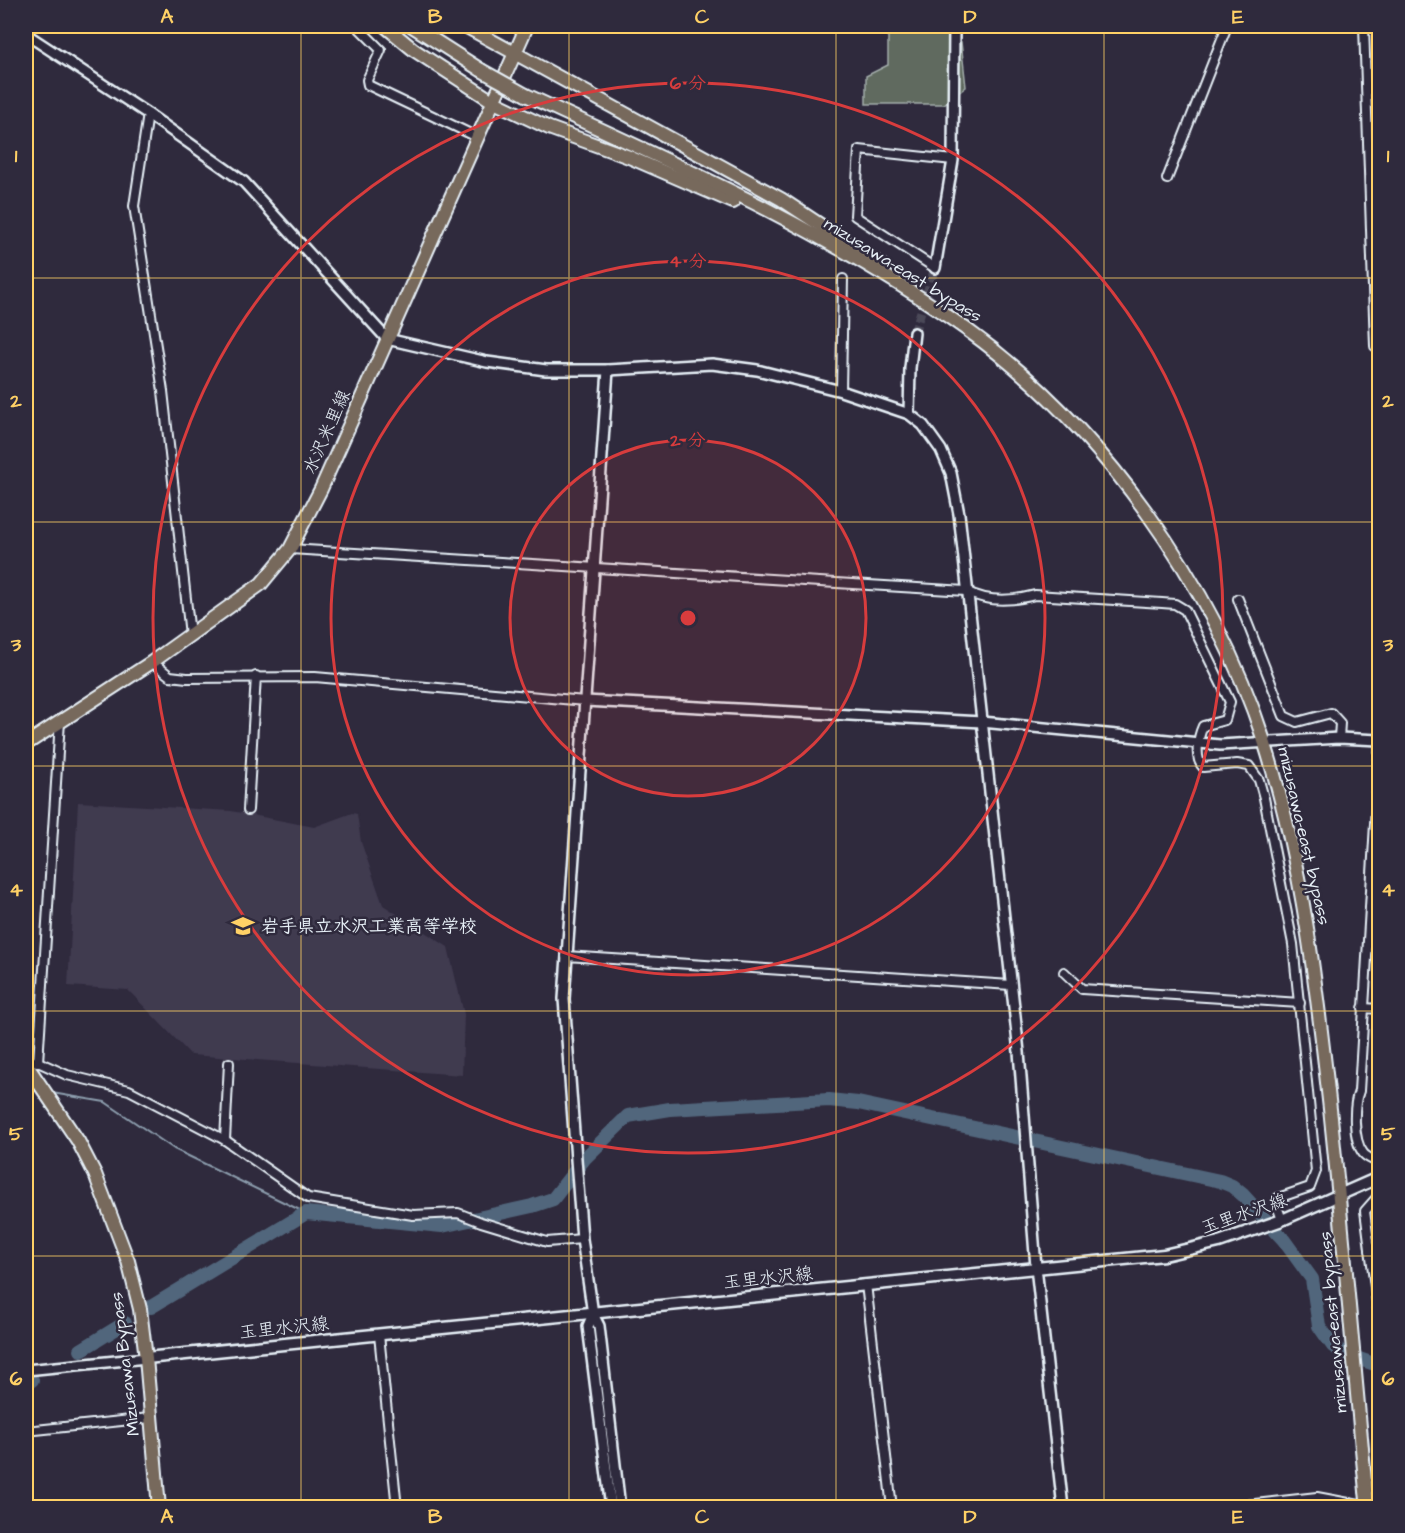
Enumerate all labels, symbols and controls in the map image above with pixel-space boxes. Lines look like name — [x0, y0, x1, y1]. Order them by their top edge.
text: A — [161, 3, 174, 31]
text: B — [428, 3, 443, 31]
text: C — [695, 3, 710, 31]
text: D — [964, 3, 977, 31]
text: E — [1232, 3, 1244, 31]
text: 6 分 — [670, 71, 706, 96]
text: 1 — [15, 142, 18, 170]
text: 1 — [1387, 142, 1390, 170]
street label: mizusawa-east bypass — [819, 211, 987, 330]
text: 4 分 — [669, 249, 707, 274]
street label: 水沢米里線 — [297, 386, 357, 478]
text: 2 — [9, 387, 22, 415]
text: 2 — [1381, 387, 1394, 415]
text: 2 分 — [669, 428, 706, 453]
centre of rings — [678, 608, 698, 628]
text: 3 — [10, 631, 22, 659]
text: 3 — [1382, 631, 1394, 659]
street label: mizusawa-east bypass — [1270, 745, 1337, 928]
text: 4 — [9, 876, 23, 904]
text: 4 — [1381, 876, 1395, 904]
school or university icon: 岩手県立水沢工業高等学校 — [230, 913, 256, 939]
place label: 岩手県立水沢工業高等学校 — [261, 914, 477, 939]
text: 5 — [9, 1120, 24, 1148]
text: 5 — [1381, 1120, 1396, 1148]
street label: 玉里水沢線 — [1197, 1188, 1291, 1240]
street label: mizusawa-east bypass — [1313, 1230, 1354, 1414]
street label: 玉里水沢線 — [722, 1261, 814, 1295]
street label: Mizusawa Bypass — [104, 1291, 147, 1437]
street label: 玉里水沢線 — [238, 1311, 330, 1345]
text: 6 — [10, 1365, 23, 1393]
text: 6 — [1382, 1365, 1395, 1393]
text: A — [161, 1503, 174, 1531]
text: B — [428, 1503, 443, 1531]
text: C — [695, 1503, 710, 1531]
text: D — [964, 1503, 977, 1531]
text: E — [1232, 1503, 1244, 1531]

